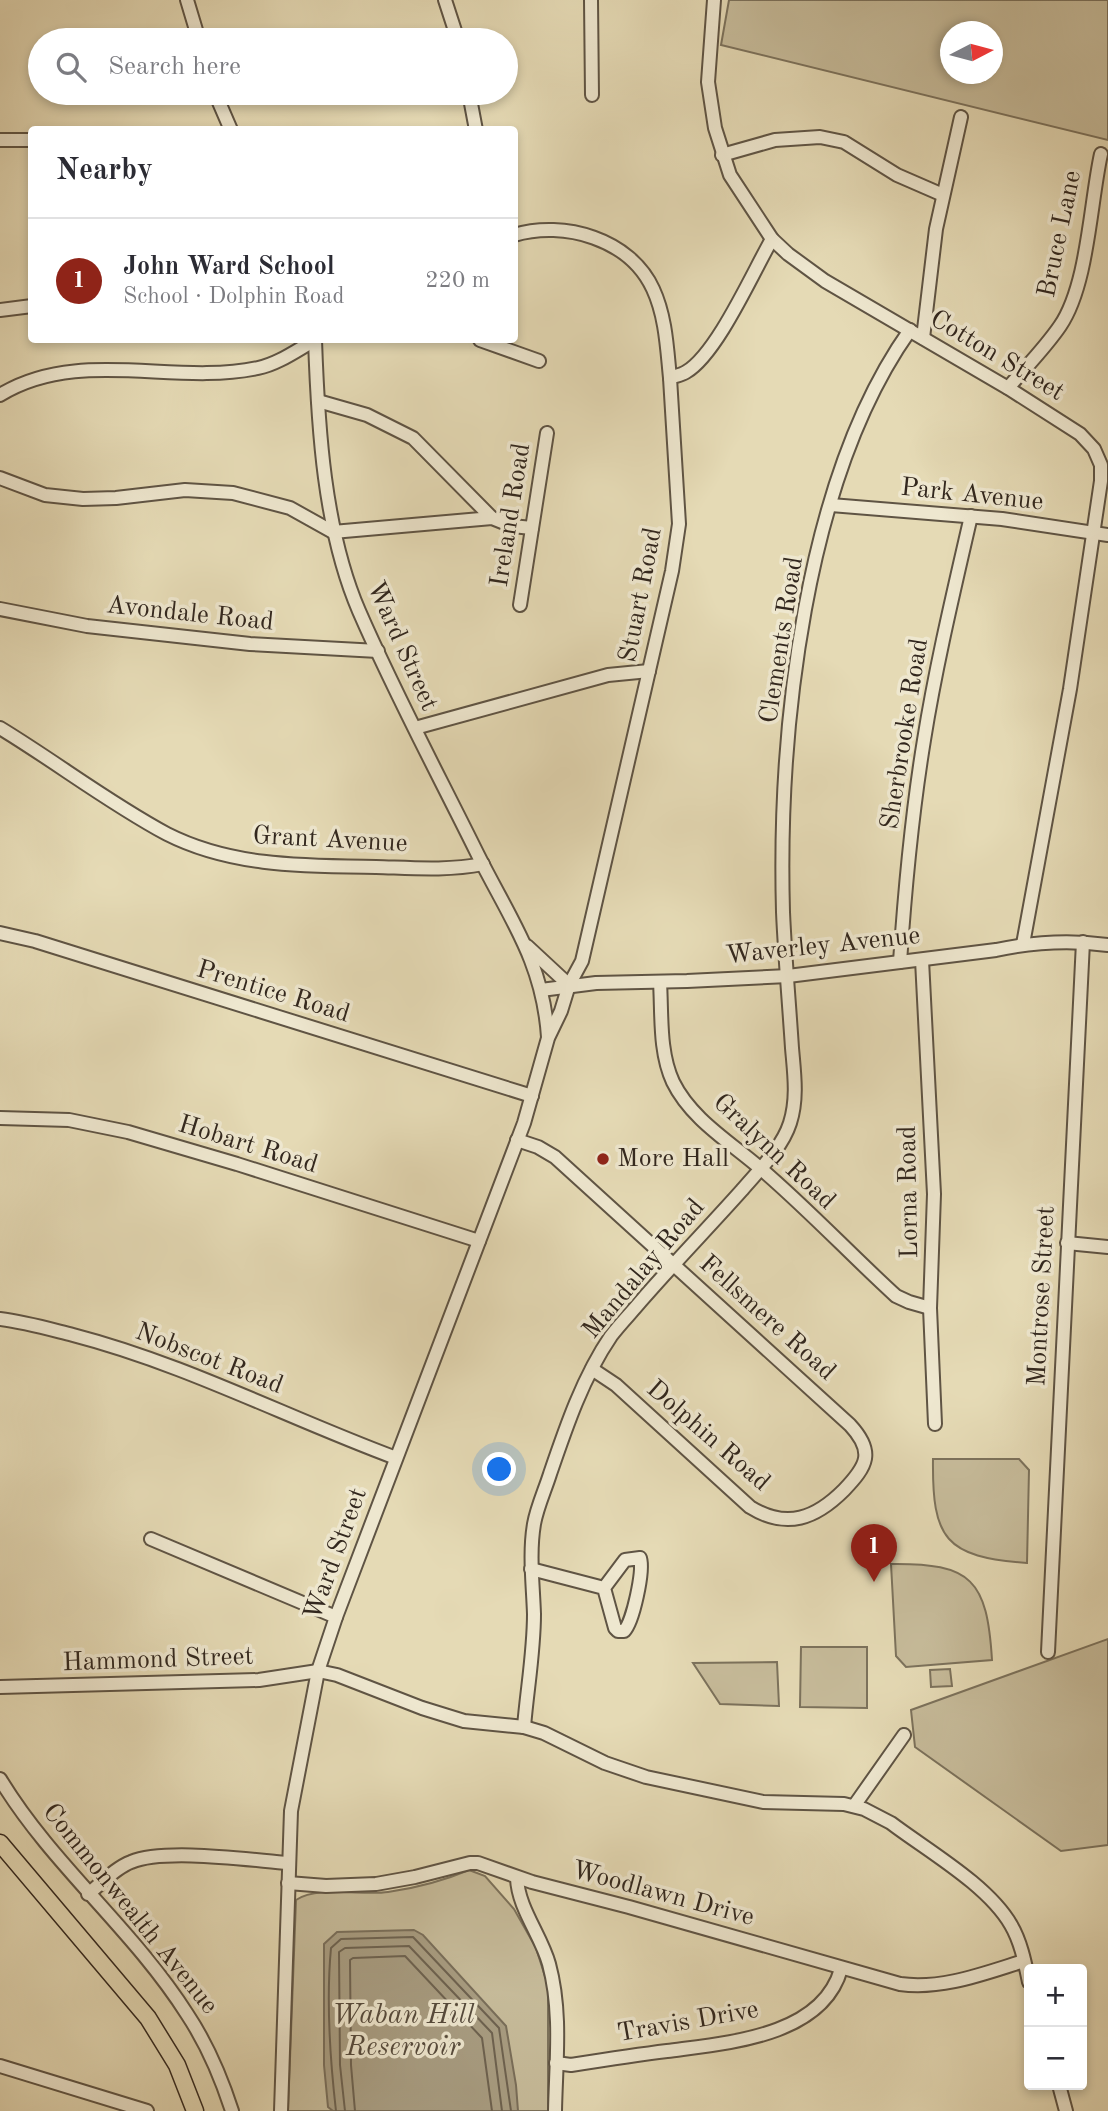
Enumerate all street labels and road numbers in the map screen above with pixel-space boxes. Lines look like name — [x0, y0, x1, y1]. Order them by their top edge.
street label: Bruce Lane — [1034, 168, 1086, 300]
street label: Cotton Street — [925, 306, 1069, 406]
street label: Ireland Road — [487, 441, 535, 589]
street label: Park Avenue — [899, 475, 1045, 515]
street label: Stuart Road — [615, 525, 667, 665]
street label: Clements Road — [756, 555, 808, 725]
street label: Ward Street — [362, 577, 442, 715]
street label: Avondale Road — [105, 592, 275, 636]
street label: Sherbrooke Road — [877, 636, 933, 832]
street label: Grant Avenue — [252, 823, 408, 857]
street label: Waverley Avenue — [724, 923, 922, 969]
street label: Prentice Road — [193, 956, 353, 1028]
street label: Gralynn Road — [708, 1089, 840, 1215]
street label: Hobart Road — [175, 1111, 321, 1179]
street label: Lorna Road — [895, 1125, 923, 1259]
street label: Mandalay Road — [578, 1194, 710, 1344]
street label: Montrose Street — [1024, 1205, 1060, 1387]
street label: Fellsmere Road — [694, 1250, 840, 1386]
street label: Nobscot Road — [131, 1319, 287, 1399]
street label: Dolphin Road — [641, 1376, 775, 1496]
street label: Ward Street — [300, 1484, 372, 1624]
street label: Hammond Street — [62, 1644, 254, 1676]
street label: Commonwealth Avenue — [37, 1799, 223, 2019]
street label: Woodlawn Drive — [569, 1857, 757, 1931]
street label: Travis Drive — [615, 1997, 761, 2047]

